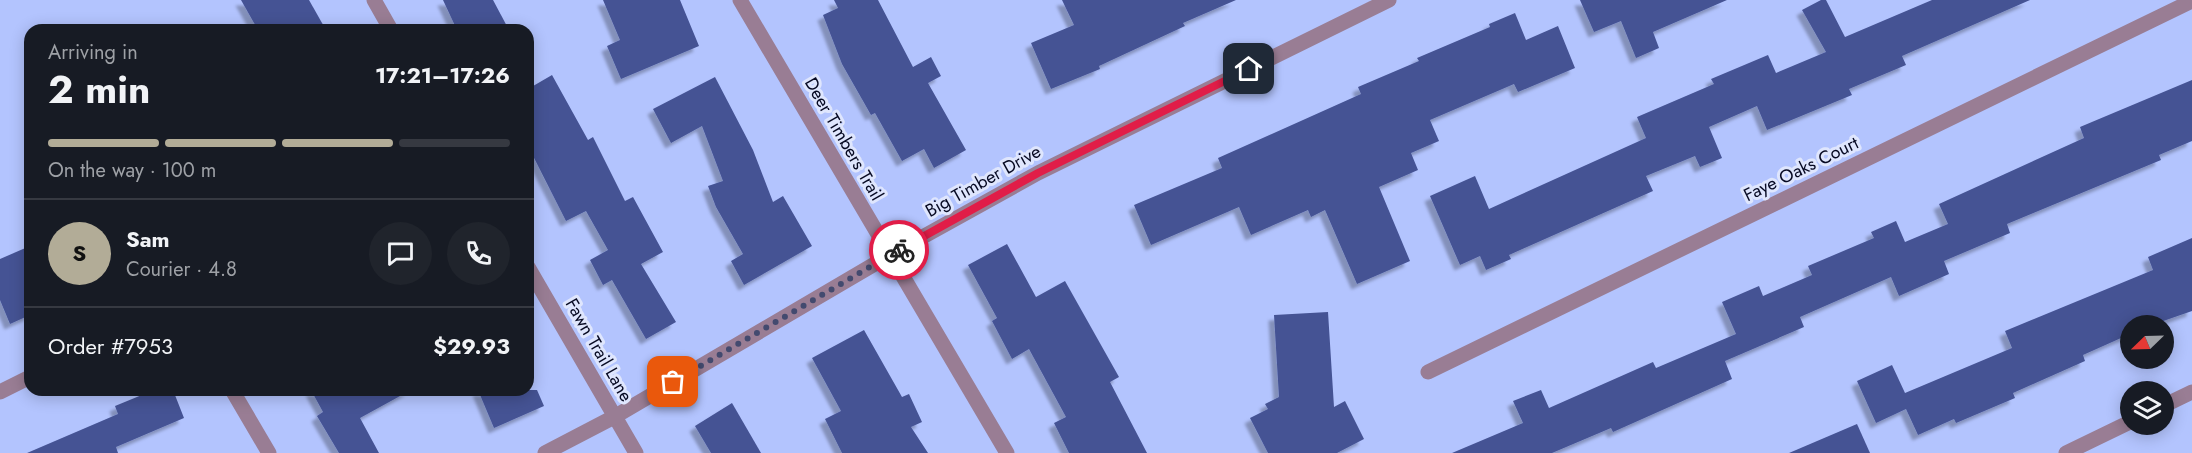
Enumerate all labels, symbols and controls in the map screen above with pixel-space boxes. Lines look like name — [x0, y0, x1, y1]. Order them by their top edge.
text: Arriving in — [48, 38, 138, 67]
pin — [1223, 43, 1274, 94]
icon: home — [1232, 52, 1265, 85]
text: 17:21–17:26 — [375, 59, 510, 91]
text: 2 min — [48, 61, 150, 118]
street label: Deer Timbers Trail — [798, 73, 890, 205]
street label: Faye Oaks Court — [1739, 130, 1863, 208]
street label: Big Timber Drive — [920, 138, 1046, 224]
text: On the way · 100 m — [48, 156, 216, 185]
courier — [869, 220, 929, 280]
button: chat — [369, 222, 432, 285]
button: phone — [447, 222, 510, 285]
text: Sam — [126, 223, 170, 255]
icon: bike — [883, 234, 916, 267]
text: S — [73, 237, 86, 269]
text: Courier · 4.8 — [126, 255, 237, 284]
street label: Fawn Trail Lane — [559, 293, 639, 407]
north arrow — [2120, 315, 2174, 369]
map controls — [2120, 315, 2174, 435]
text: Order #7953 — [48, 330, 173, 362]
text: $29.93 — [433, 330, 510, 362]
pin — [647, 356, 698, 407]
icon: bag — [656, 365, 689, 398]
button: layers — [2120, 381, 2174, 435]

